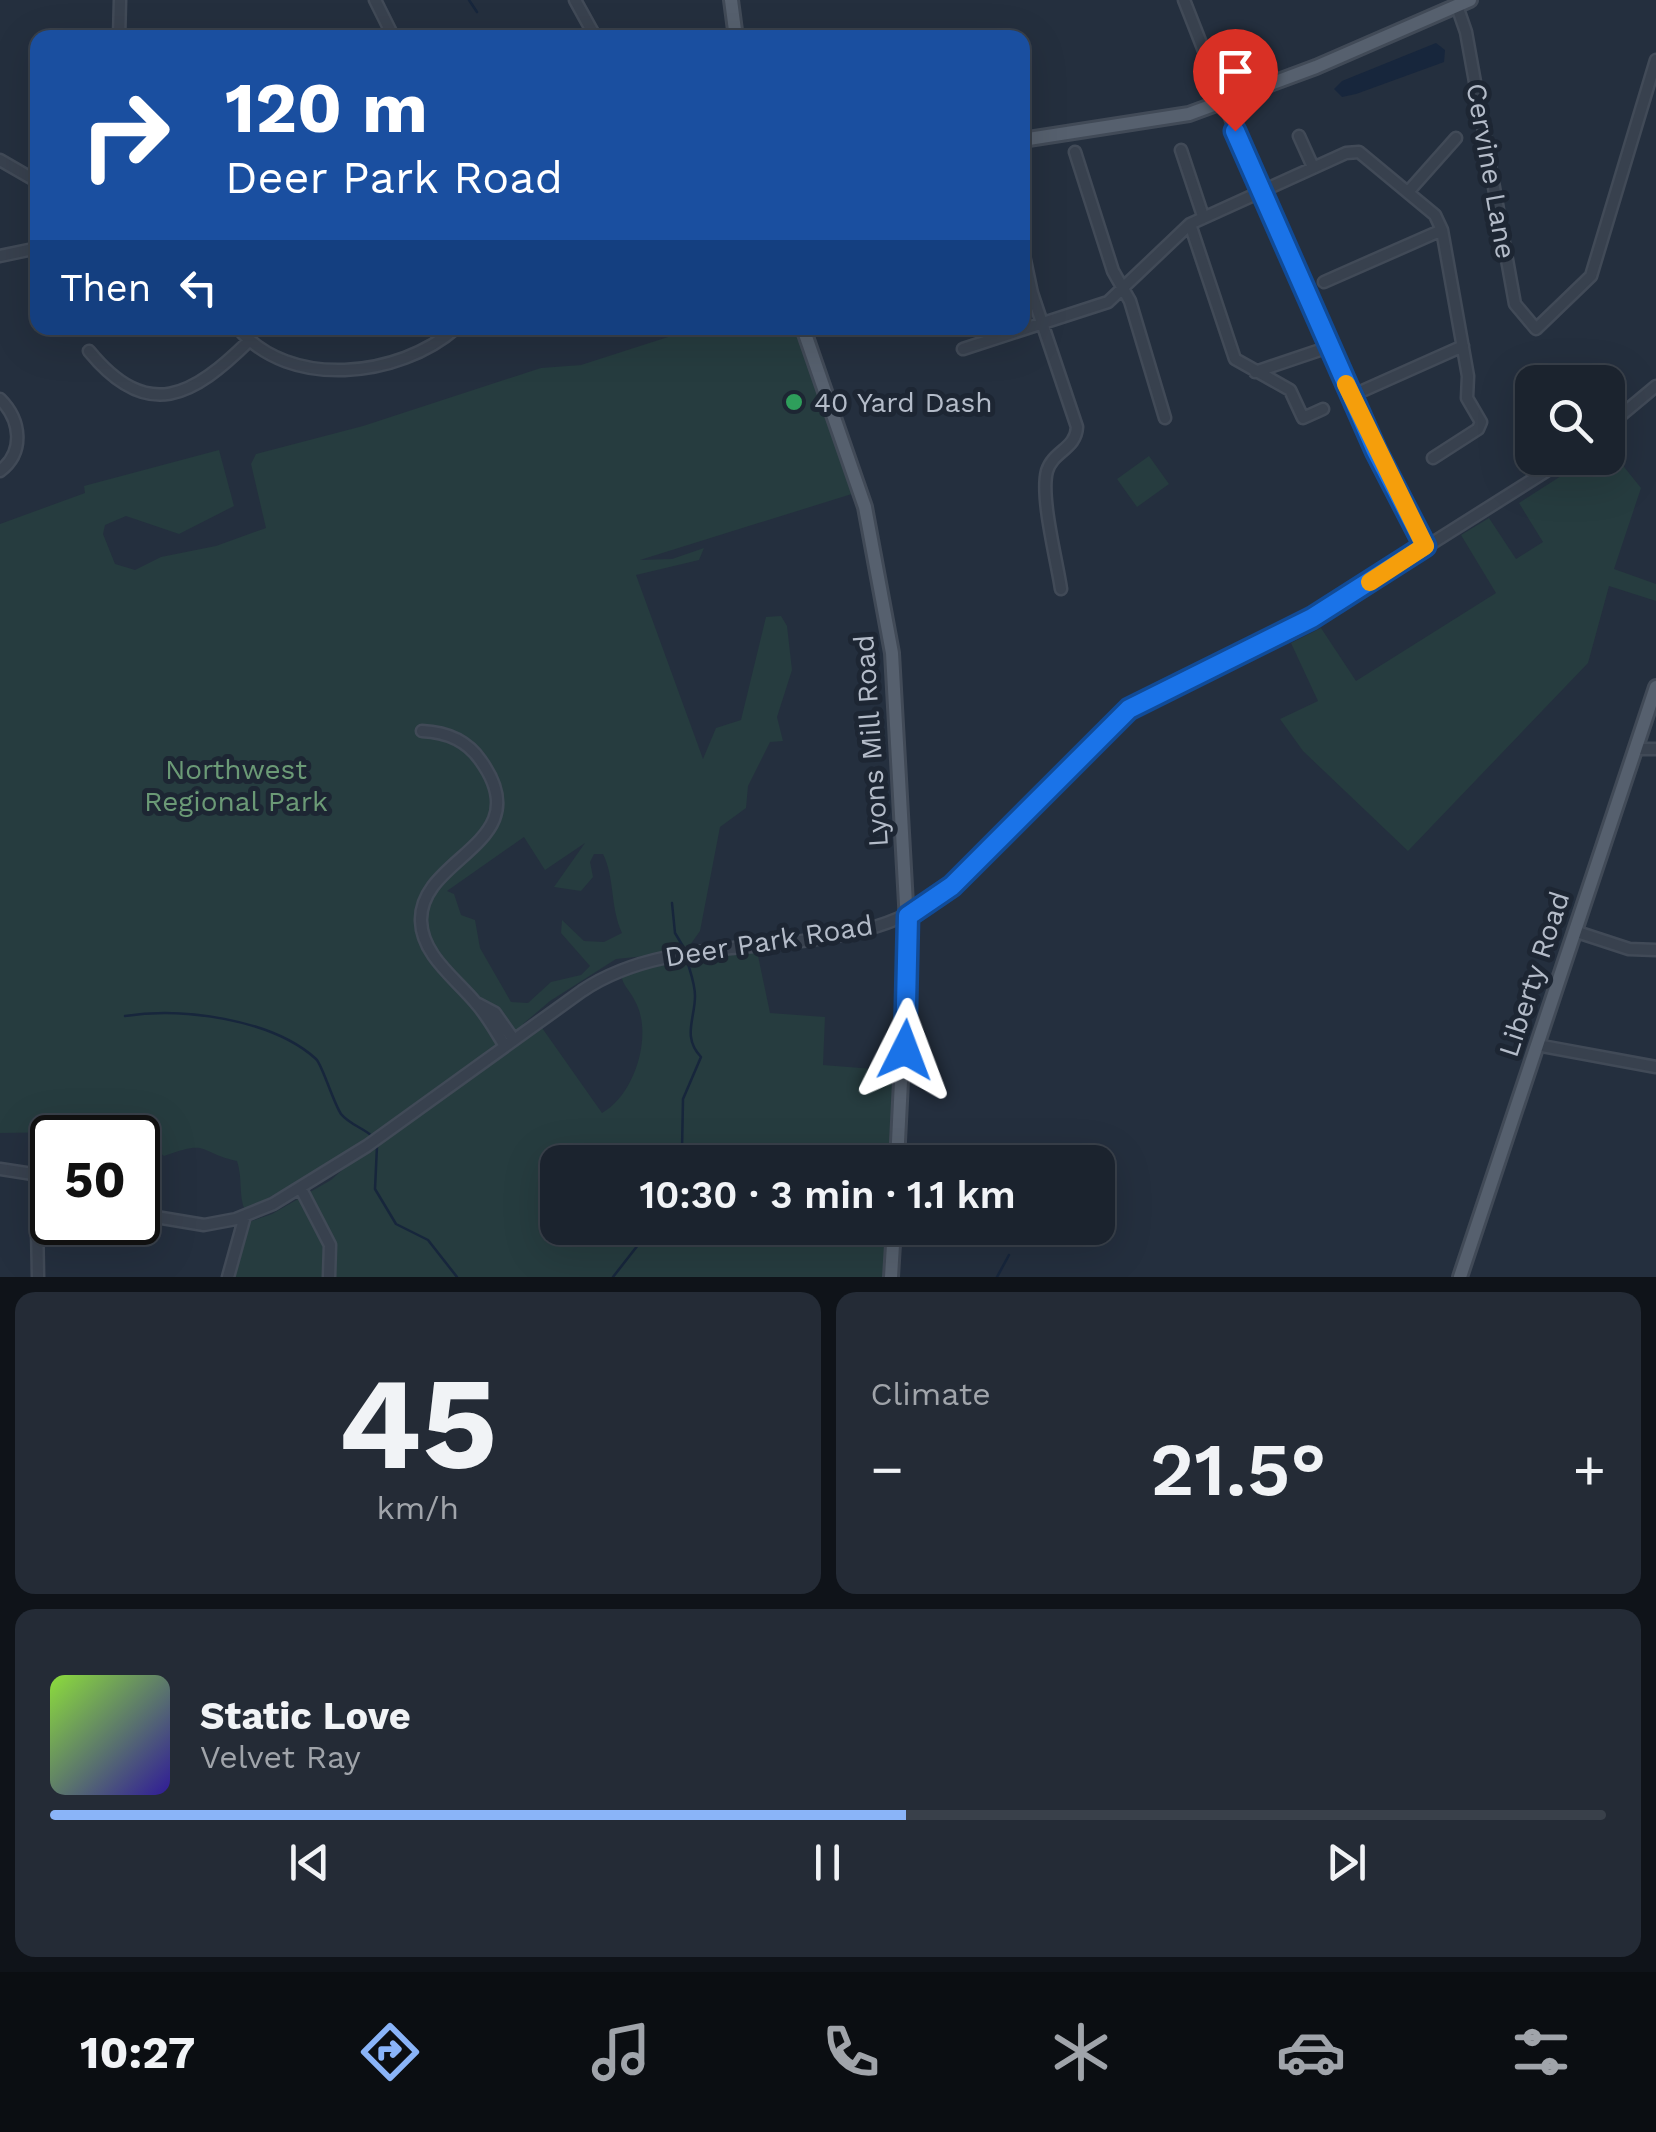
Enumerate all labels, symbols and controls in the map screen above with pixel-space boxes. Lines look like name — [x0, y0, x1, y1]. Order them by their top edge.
pin — [1193, 29, 1278, 132]
icon: arrive — [1208, 44, 1263, 99]
text: 120 m — [225, 67, 428, 149]
icon: right — [60, 70, 190, 200]
street label: Cervine Lane — [1459, 81, 1523, 261]
text: Deer Park Road — [225, 151, 563, 204]
icon: left — [171, 260, 226, 315]
text: Then — [60, 266, 151, 310]
map controls — [1515, 365, 1625, 475]
button: search — [1515, 365, 1625, 475]
place label: 40 Yard Dash — [814, 386, 993, 419]
marker: 40 Yard Dash — [783, 391, 805, 413]
street label: Lyons Mill Road — [847, 634, 895, 848]
park label: Northwest Regional Park — [144, 753, 328, 818]
street label: Liberty Road — [1492, 887, 1576, 1061]
street label: Deer Park Road — [663, 908, 875, 974]
position arrow — [853, 998, 957, 1102]
speed limit sign: 50 — [30, 1115, 160, 1245]
text: 10:30 · 3 min · 1.1 km — [639, 1173, 1016, 1217]
text: 45 — [338, 1347, 498, 1500]
text: Climate — [871, 1375, 991, 1413]
text: 21.5° — [1150, 1425, 1326, 1513]
text: − — [871, 1437, 904, 1501]
text: + — [1573, 1437, 1606, 1501]
text: km/h — [377, 1489, 459, 1527]
text: Static Love — [200, 1694, 411, 1738]
text: Velvet Ray — [200, 1738, 361, 1776]
icon: previous — [282, 1835, 337, 1890]
icon: pause — [800, 1835, 855, 1890]
icon: next — [1319, 1835, 1374, 1890]
icon: directions — [355, 2017, 425, 2087]
icon: music — [586, 2017, 656, 2087]
icon: phone — [816, 2017, 886, 2087]
icon: climate — [1046, 2017, 1116, 2087]
icon: car — [1276, 2017, 1346, 2087]
icon: filters — [1506, 2017, 1576, 2087]
text: 10:27 — [80, 2026, 195, 2079]

